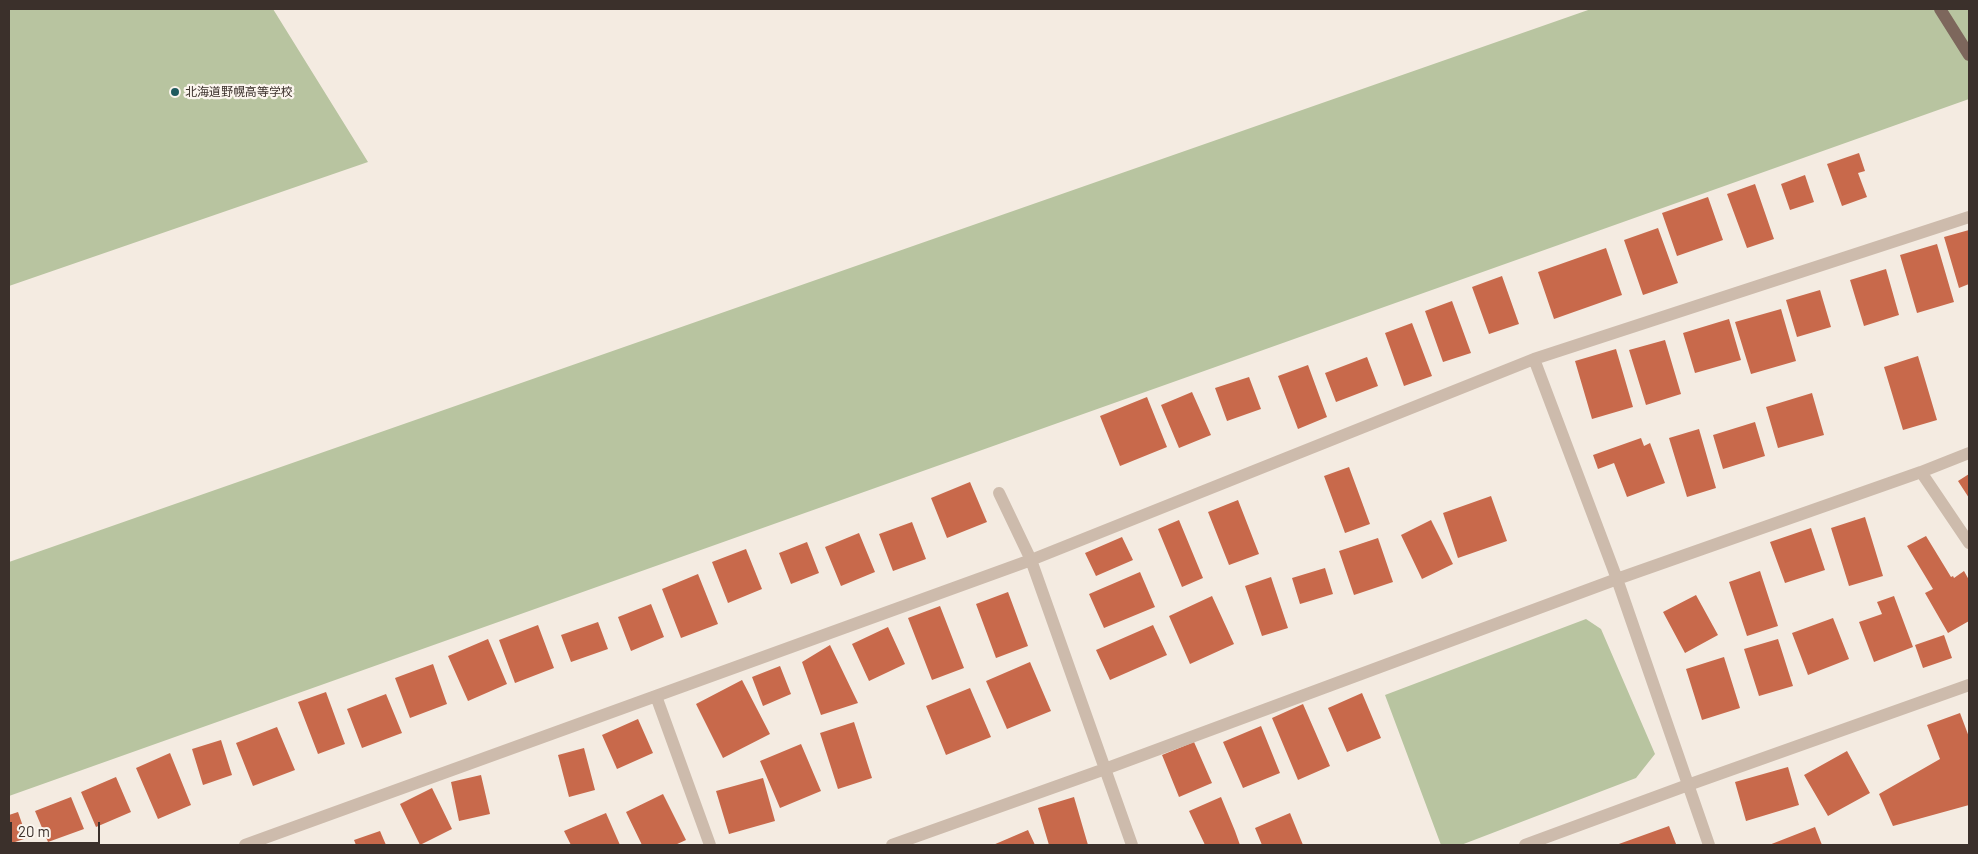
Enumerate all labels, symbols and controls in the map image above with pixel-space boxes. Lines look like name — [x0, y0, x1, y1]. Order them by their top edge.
place label: 北海道野幌高等学校 — [185, 85, 293, 99]
marker: 北海道野幌高等学校 — [169, 86, 181, 98]
scale bar — [12, 812, 102, 844]
text: 20 m — [18, 822, 50, 840]

